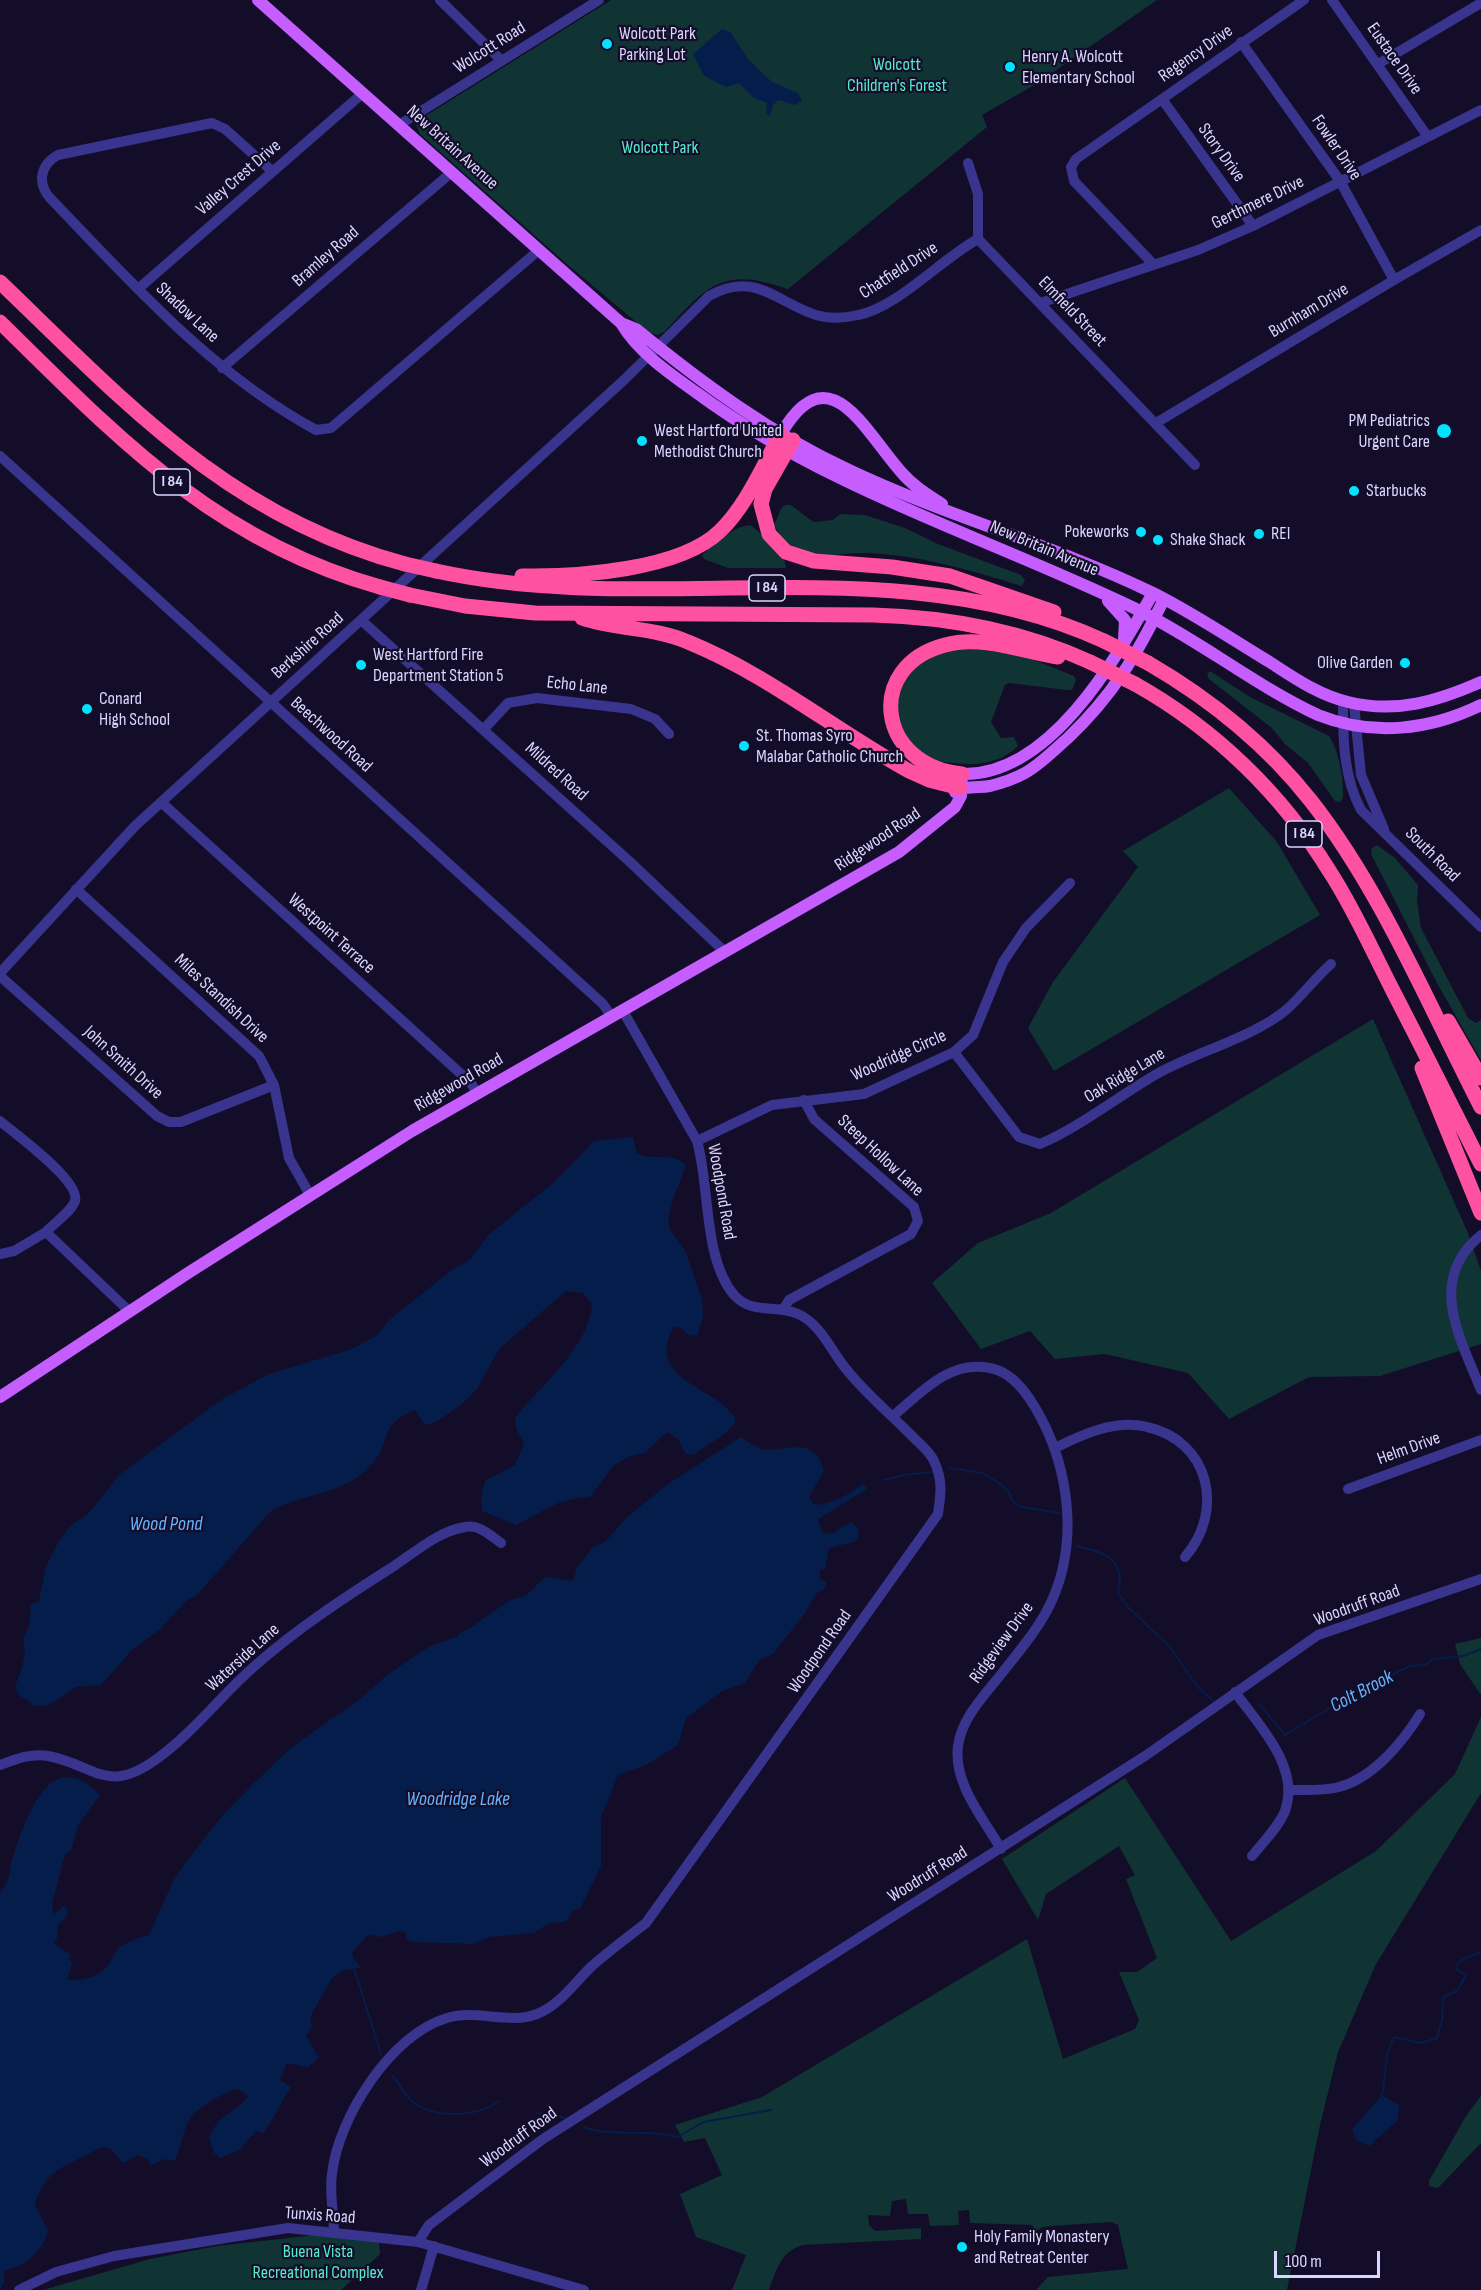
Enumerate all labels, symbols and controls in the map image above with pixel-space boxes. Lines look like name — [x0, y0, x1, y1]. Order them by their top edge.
street label: Wolcott Road — [450, 17, 530, 79]
street label: Eustace Drive — [1362, 19, 1426, 99]
street label: Regency Drive — [1155, 21, 1237, 87]
place label: Wolcott Park Parking Lot — [619, 23, 696, 66]
marker: Wolcott Park Parking Lot — [600, 37, 614, 51]
place label: Henry A. Wolcott Elementary School — [1022, 46, 1135, 88]
park label: Wolcott Children's Forest — [847, 54, 947, 97]
marker: Henry A. Wolcott Elementary School — [1003, 60, 1017, 74]
street label: New Britain Avenue — [402, 101, 502, 195]
street label: Fowler Drive — [1306, 111, 1366, 185]
street label: Story Drive — [1193, 120, 1249, 186]
street label: Valley Crest Drive — [192, 135, 286, 221]
park label: Wolcott Park — [622, 137, 698, 159]
street label: Gerthmere Drive — [1208, 171, 1308, 235]
street label: Bramley Road — [288, 222, 364, 292]
street label: Chatfield Drive — [856, 238, 942, 304]
street label: Elmfield Street — [1033, 272, 1111, 352]
street label: Shadow Lane — [151, 278, 223, 348]
street label: Burnham Drive — [1265, 279, 1353, 343]
place label: PM Pediatrics Urgent Care — [1349, 410, 1430, 452]
place label: West Hartford United Methodist Church — [654, 420, 782, 462]
marker: PM Pediatrics Urgent Care — [1435, 422, 1453, 440]
marker: West Hartford United Methodist Church — [635, 434, 649, 448]
road number: I 84 — [154, 469, 190, 495]
place label: Starbucks — [1366, 480, 1426, 502]
marker: Starbucks — [1347, 484, 1361, 498]
street label: New Britain Avenue — [986, 516, 1102, 582]
place label: Pokeworks — [1064, 521, 1129, 543]
place label: REI — [1271, 523, 1290, 545]
marker: Pokeworks — [1134, 525, 1148, 539]
marker: REI — [1252, 527, 1266, 541]
place label: Shake Shack — [1170, 529, 1245, 551]
marker: Shake Shack — [1151, 533, 1165, 547]
road number: I 84 — [749, 575, 785, 601]
street label: Berkshire Road — [268, 608, 348, 684]
place label: West Hartford Fire Department Station 5 — [373, 644, 503, 686]
place label: Olive Garden — [1317, 652, 1393, 674]
marker: Olive Garden — [1398, 656, 1412, 670]
marker: West Hartford Fire Department Station 5 — [354, 658, 368, 672]
street label: Echo Lane — [546, 672, 608, 700]
place label: Conard High School — [99, 688, 170, 730]
street label: Beechwood Road — [286, 693, 376, 777]
marker: Conard High School — [80, 702, 94, 716]
place label: St. Thomas Syro Malabar Catholic Church — [756, 725, 903, 768]
street label: Mildred Road — [520, 738, 592, 806]
marker: St. Thomas Syro Malabar Catholic Church — [737, 739, 751, 753]
street label: Ridgewood Road — [831, 803, 925, 877]
road number: I 84 — [1286, 821, 1322, 847]
street label: South Road — [1400, 823, 1464, 887]
street label: Westpoint Terrace — [283, 889, 379, 979]
street label: Miles Standish Drive — [169, 950, 273, 1048]
street label: John Smith Drive — [79, 1022, 167, 1104]
street label: Woodridge Circle — [848, 1025, 950, 1087]
street label: Oak Ridge Lane — [1081, 1043, 1169, 1109]
street label: Ridgewood Road — [411, 1049, 507, 1117]
street label: Steep Hollow Lane — [832, 1111, 928, 1201]
street label: Woodpond Road — [702, 1142, 740, 1242]
street label: Helm Drive — [1374, 1428, 1444, 1470]
water label: Wood Pond — [130, 1513, 202, 1537]
street label: Woodruff Road — [1311, 1581, 1403, 1631]
street label: Ridgeview Drive — [965, 1598, 1039, 1688]
street label: Woodpond Road — [783, 1606, 857, 1698]
street label: Waterside Lane — [202, 1619, 284, 1697]
water label: Colt Brook — [1326, 1665, 1398, 1719]
water label: Woodridge Lake — [406, 1788, 510, 1812]
street label: Woodruff Road — [884, 1842, 972, 1908]
street label: Woodruff Road — [476, 2103, 562, 2173]
street label: Tunxis Road — [284, 2203, 356, 2229]
place label: Holy Family Monastery and Retreat Center — [974, 2226, 1109, 2268]
scale bar — [1277, 2239, 1384, 2277]
marker: Holy Family Monastery and Retreat Center — [955, 2240, 969, 2254]
park label: Buena Vista Recreational Complex — [253, 2241, 383, 2284]
text: 100 m — [1285, 2251, 1322, 2272]

